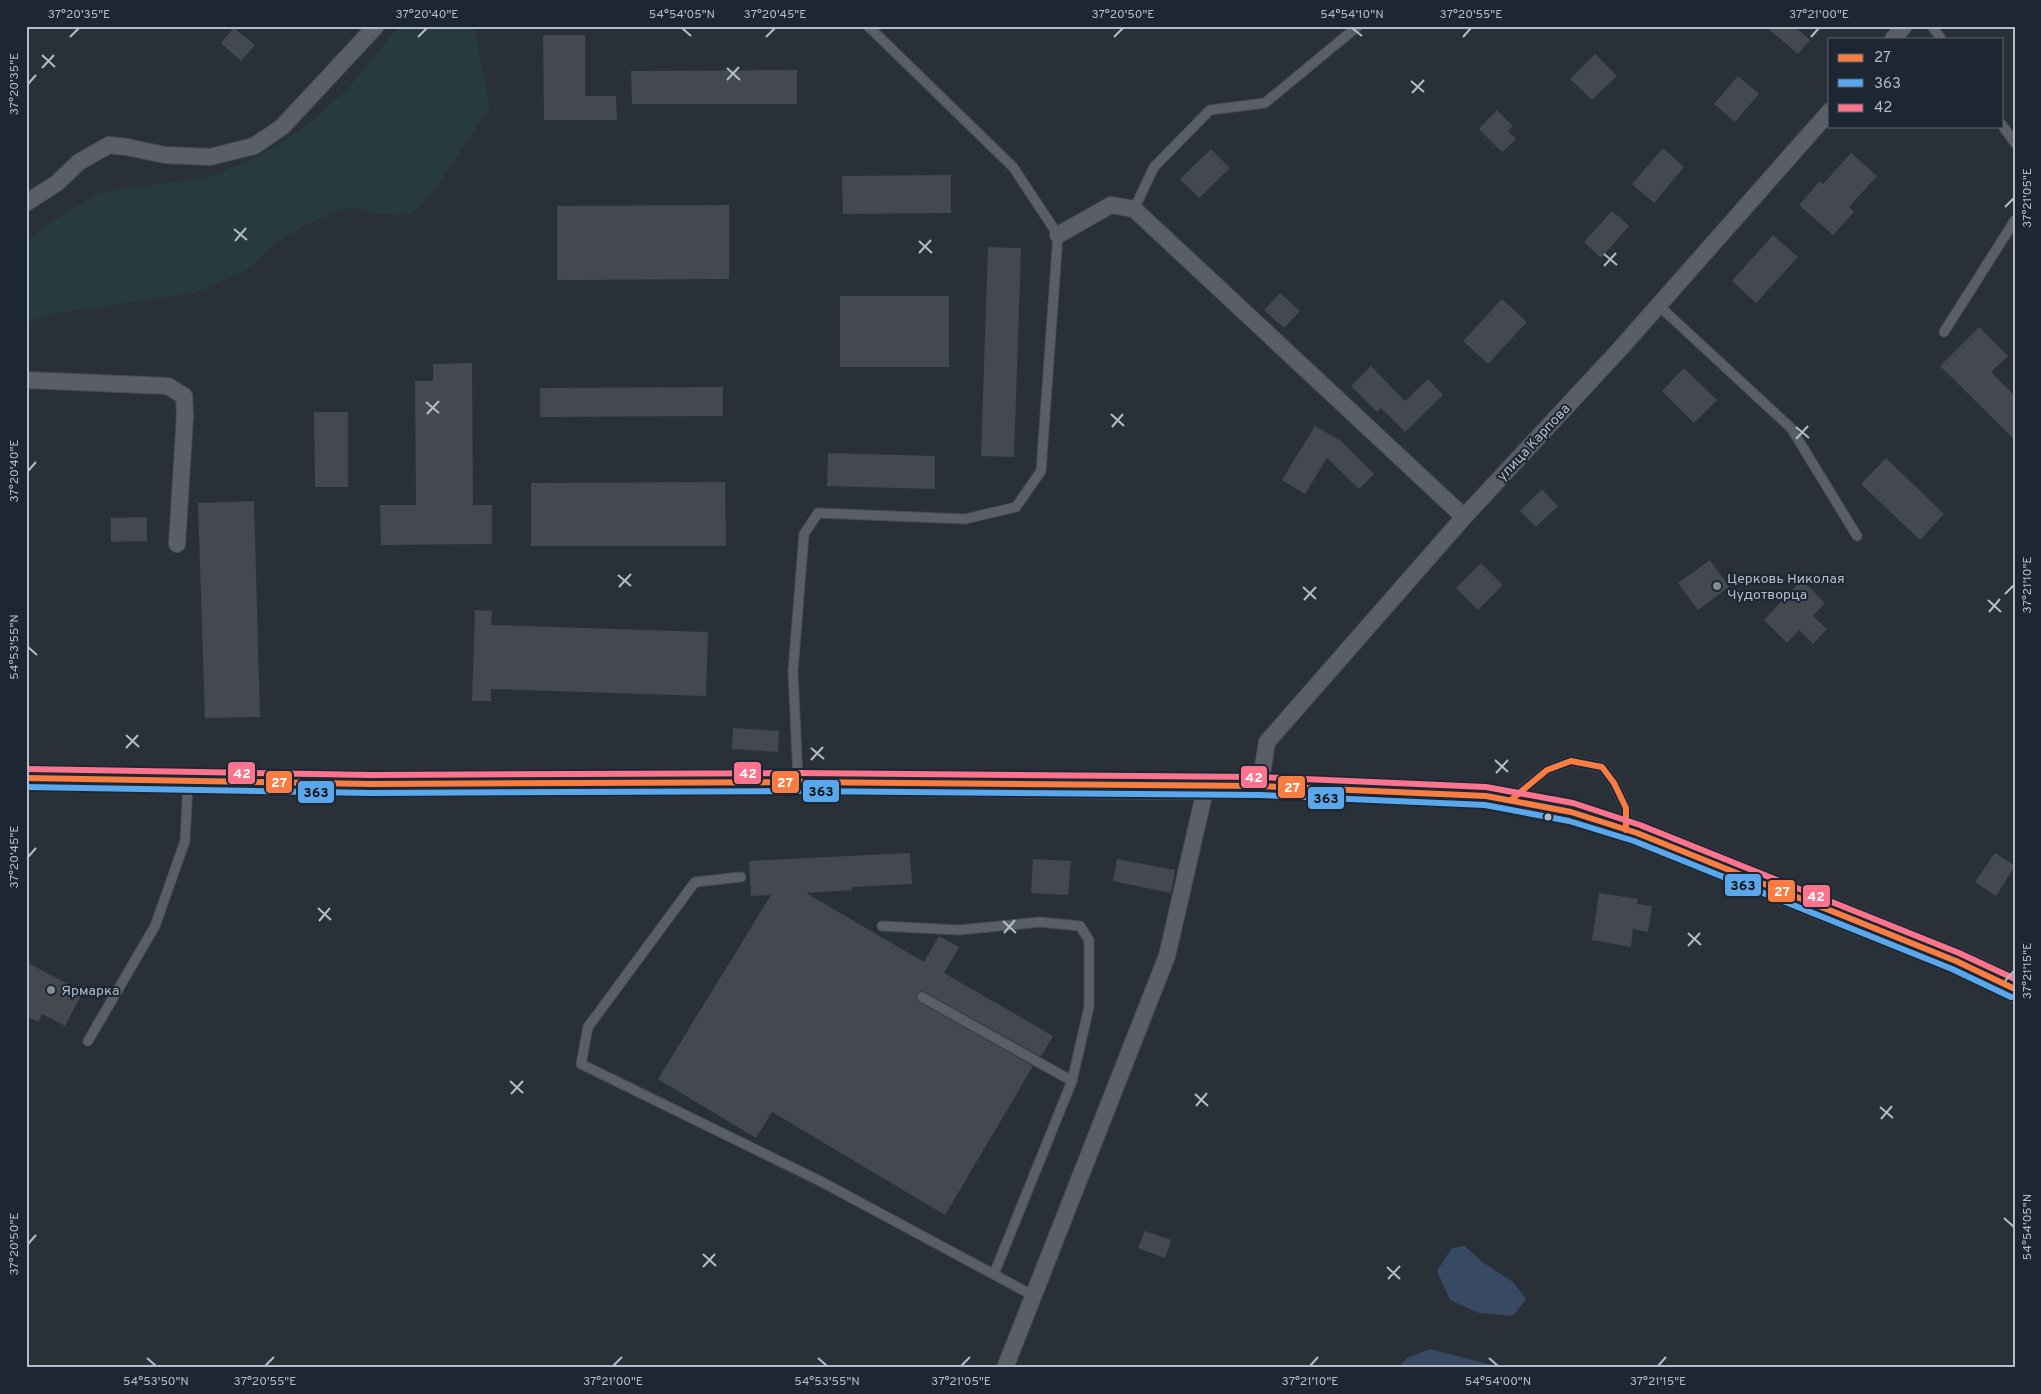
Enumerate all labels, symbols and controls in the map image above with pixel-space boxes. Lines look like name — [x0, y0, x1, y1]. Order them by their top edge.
text: 37°20'35"E — [48, 7, 110, 23]
text: 37°20'40"E — [395, 7, 459, 23]
text: 54°54'05"N — [649, 7, 715, 23]
text: 37°20'45"E — [744, 7, 806, 23]
text: 37°20'50"E — [1091, 7, 1155, 23]
text: 54°54'10"N — [1320, 7, 1384, 23]
text: 37°20'55"E — [1440, 7, 1502, 23]
text: 37°21'00"E — [1789, 7, 1849, 23]
legend — [1828, 38, 2004, 128]
text: 27 — [1874, 49, 1891, 68]
text: 37°20'35"E — [7, 53, 23, 115]
text: 363 — [1874, 75, 1901, 94]
text: 42 — [1874, 99, 1893, 118]
text: 37°21'05"E — [2020, 168, 2036, 228]
street label: улица Карпова — [1494, 401, 1574, 485]
text: 37°20'40"E — [7, 439, 23, 503]
text: 37°21'10"E — [2020, 557, 2036, 613]
place label: Церковь Николая Чудотворца — [1727, 571, 1845, 604]
marker: Церковь Николая Чудотворца — [1711, 580, 1723, 592]
text: 54°53'55"N — [7, 614, 23, 680]
line badge: 42 — [227, 761, 256, 785]
line badge: 42 — [733, 761, 762, 785]
line badge: 42 — [1240, 765, 1268, 789]
text: 42 — [233, 766, 251, 783]
text: 42 — [739, 766, 757, 783]
line badge: 27 — [265, 770, 293, 794]
line badge: 27 — [771, 770, 800, 794]
text: 42 — [1245, 770, 1263, 787]
text: 27 — [271, 775, 287, 792]
text: 27 — [777, 775, 793, 792]
line badge: 27 — [1277, 775, 1306, 799]
line badge: 363 — [802, 779, 840, 803]
line badge: 363 — [297, 780, 335, 804]
text: 27 — [1284, 780, 1300, 797]
text: 363 — [808, 784, 834, 801]
text: 363 — [303, 785, 329, 802]
line badge: 363 — [1307, 786, 1345, 810]
text: 363 — [1313, 791, 1339, 808]
unlabelled marker — [1543, 812, 1553, 822]
text: 37°20'45"E — [7, 826, 23, 888]
line badge: 363 — [1724, 873, 1762, 897]
text: 363 — [1730, 878, 1756, 895]
line badge: 27 — [1767, 879, 1796, 903]
text: 27 — [1774, 884, 1790, 901]
line badge: 42 — [1802, 884, 1831, 908]
text: 42 — [1807, 889, 1825, 906]
text: 37°21'15"E — [2020, 943, 2036, 999]
place label: Ярмарка — [61, 983, 119, 1000]
marker: Ярмарка — [45, 984, 57, 996]
text: 54°54'05"N — [2020, 1194, 2036, 1260]
text: 37°20'50"E — [7, 1212, 23, 1276]
text: 54°53'50"N — [123, 1374, 189, 1390]
text: 37°20'55"E — [234, 1374, 296, 1390]
text: 37°21'00"E — [583, 1374, 643, 1390]
text: 54°53'55"N — [794, 1374, 860, 1390]
text: 37°21'05"E — [931, 1374, 991, 1390]
text: 37°21'10"E — [1282, 1374, 1338, 1390]
text: 54°54'00"N — [1465, 1374, 1531, 1390]
text: 37°21'15"E — [1630, 1374, 1686, 1390]

